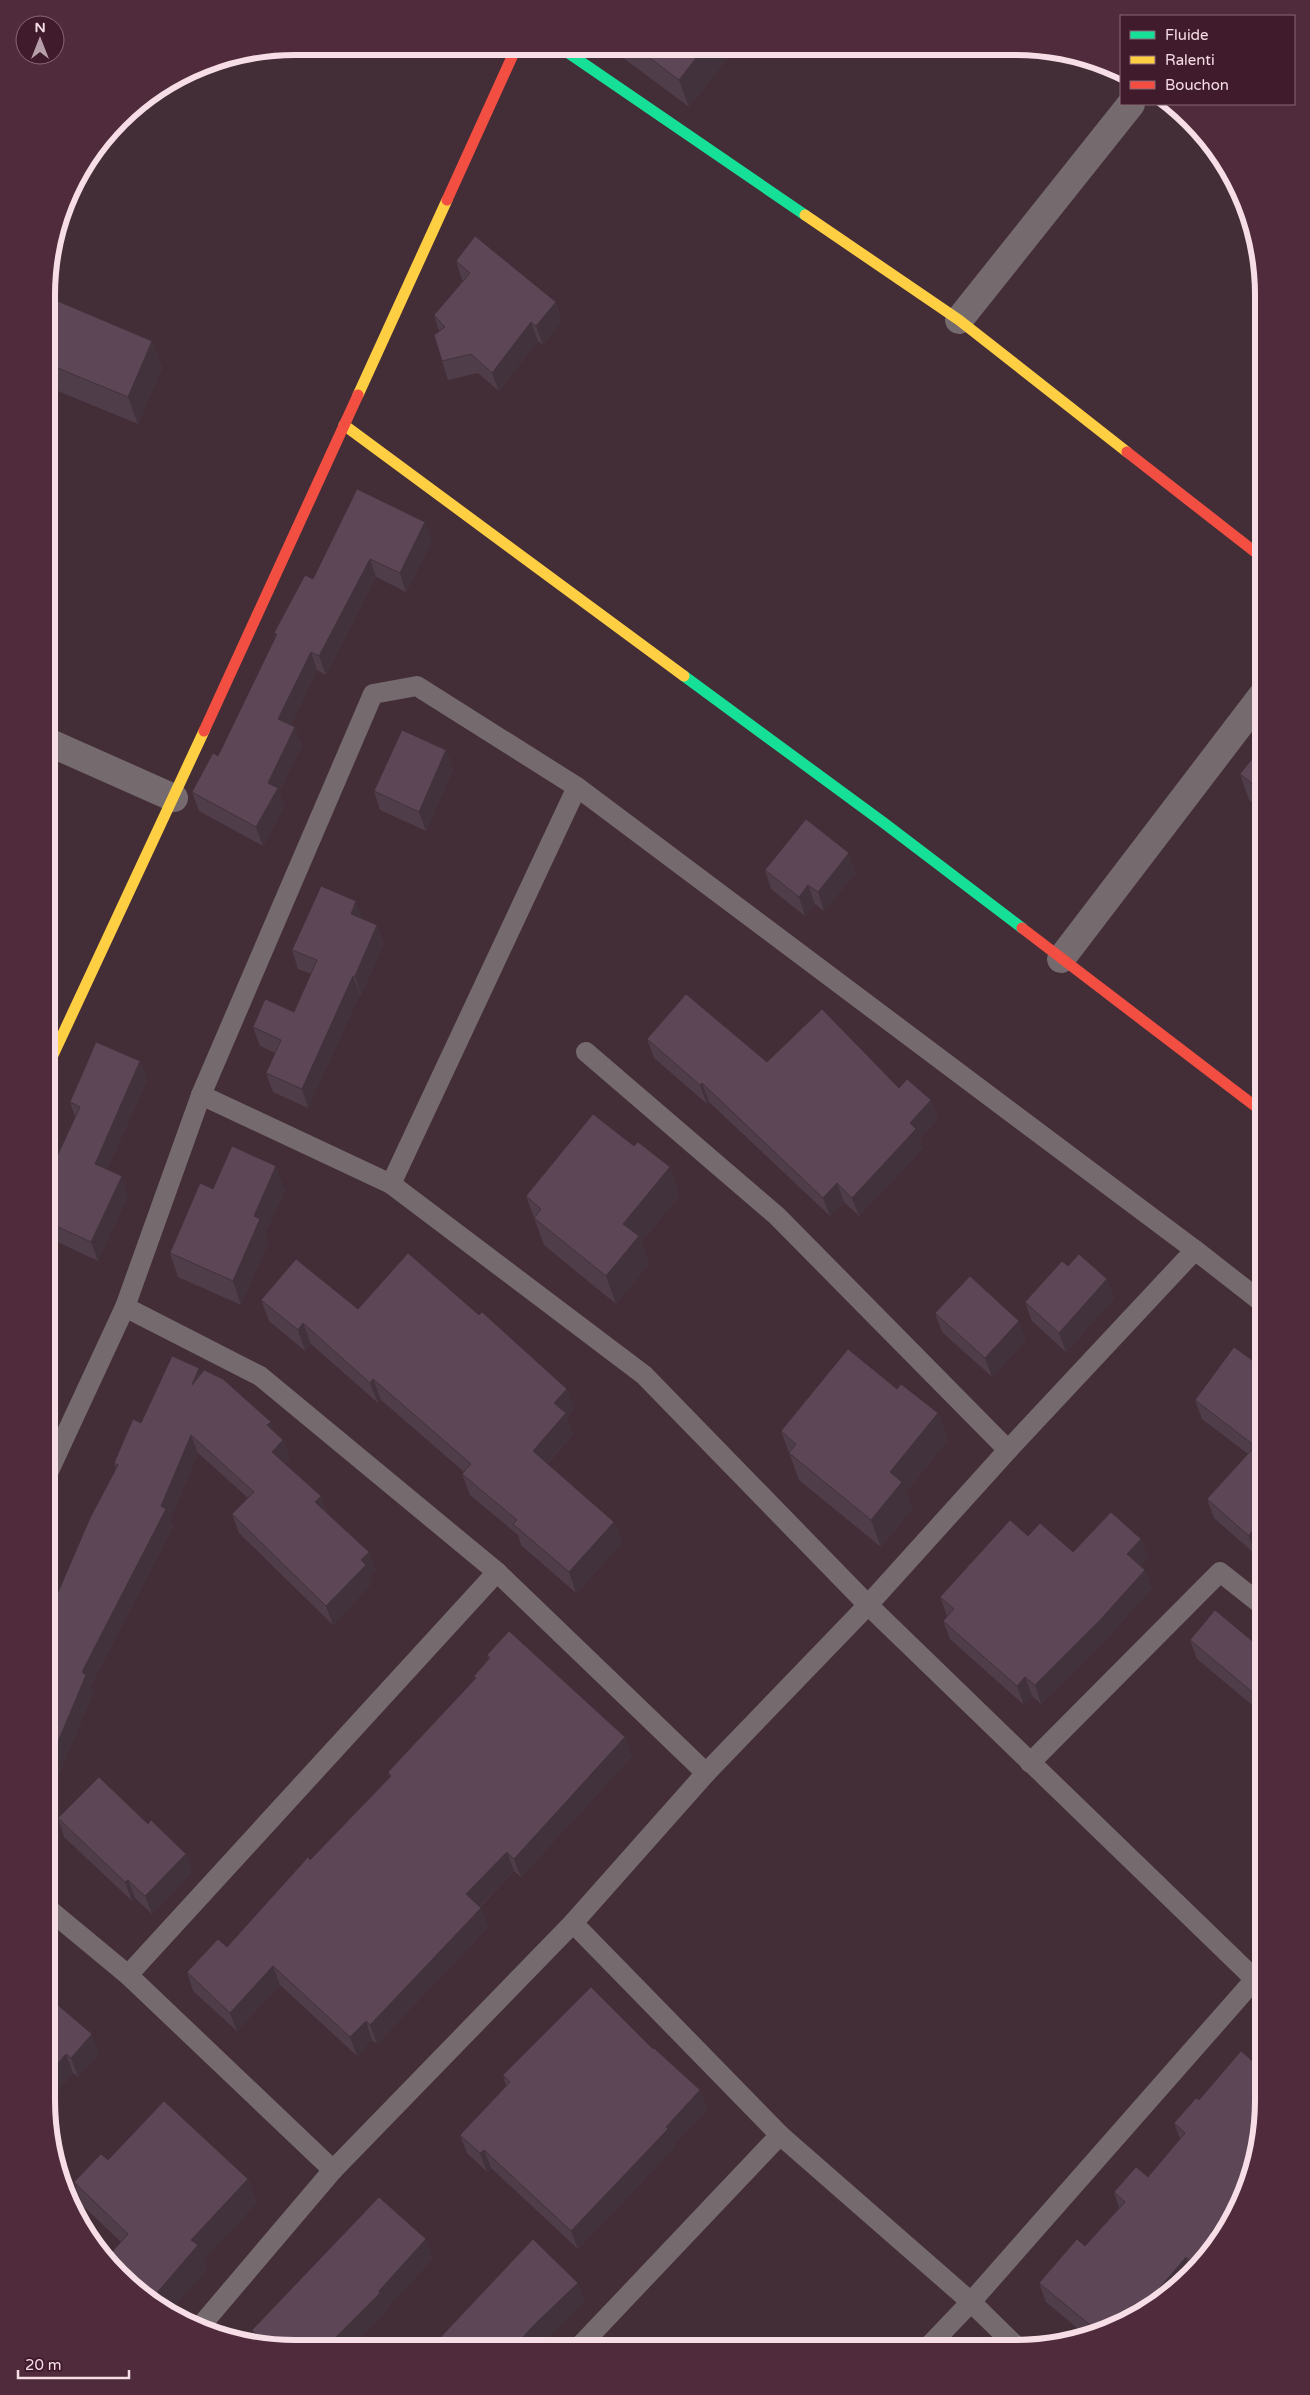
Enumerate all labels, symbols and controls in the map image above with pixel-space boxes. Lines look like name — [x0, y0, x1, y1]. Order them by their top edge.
north arrow — [15, 15, 65, 65]
legend — [1120, 15, 1295, 105]
text: N — [34, 19, 46, 36]
text: Fluide — [1165, 26, 1209, 44]
text: Ralenti — [1165, 51, 1215, 69]
text: Bouchon — [1165, 76, 1229, 94]
scale bar — [18, 2348, 129, 2380]
text: 20 m — [25, 2356, 62, 2374]

